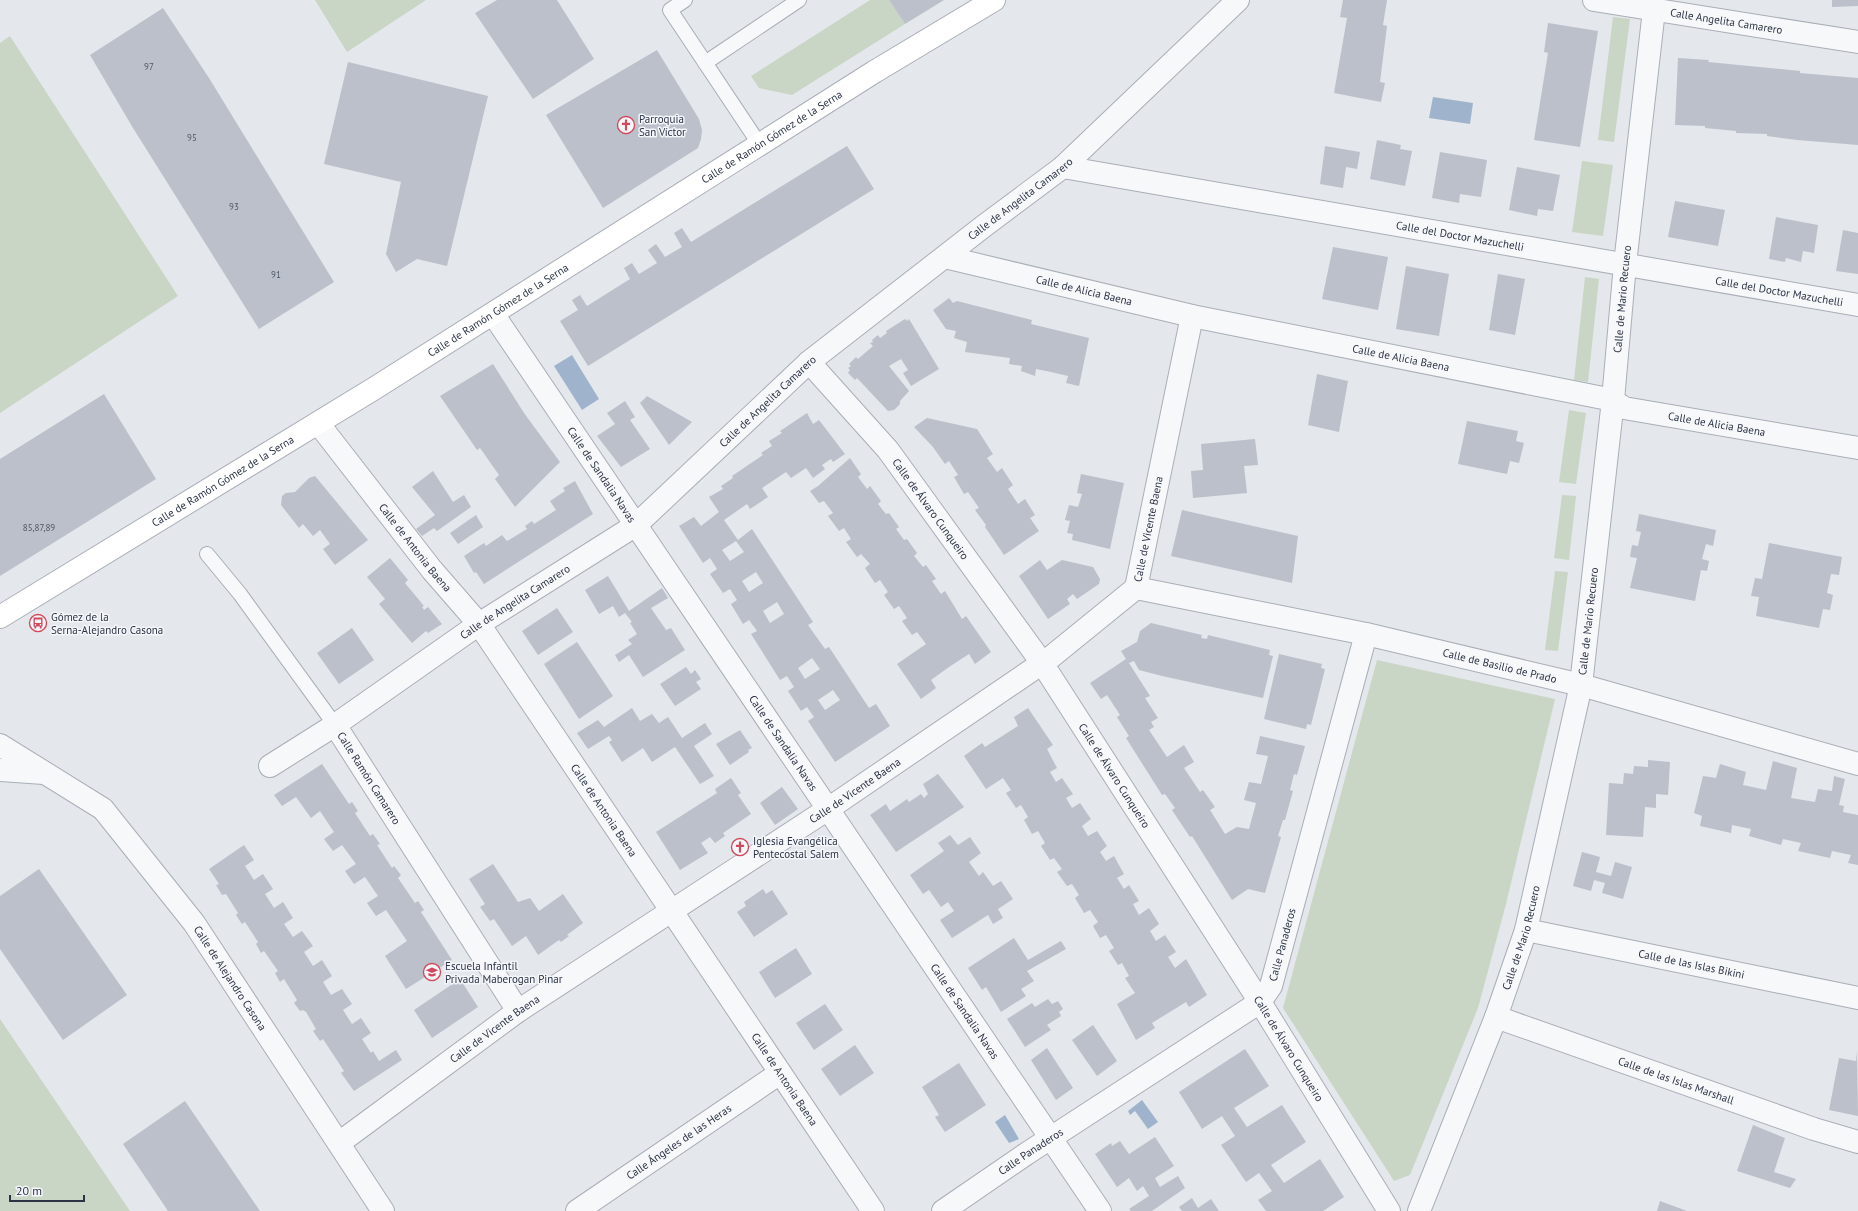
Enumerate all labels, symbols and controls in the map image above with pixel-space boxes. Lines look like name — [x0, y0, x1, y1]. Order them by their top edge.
street label: Calle Angelita Camarero — [1669, 5, 1784, 37]
house number: 97 — [144, 61, 154, 72]
street label: Calle de Ramón Gómez de la Serna — [699, 87, 845, 187]
place label: Parroquia San Víctor — [639, 112, 686, 139]
church icon: Parroquia San Víctor — [616, 115, 636, 135]
house number: 95 — [187, 132, 197, 143]
street label: Calle de Angelita Camarero — [965, 154, 1076, 243]
house number: 93 — [229, 201, 239, 212]
street label: Calle del Doctor Mazuchelli — [1395, 218, 1525, 254]
street label: Calle de Mario Recuero — [1610, 244, 1634, 354]
street label: Calle de Ramón Gómez de la Serna — [425, 260, 571, 360]
house number: 91 — [271, 269, 281, 280]
street label: Calle de Alicia Baena — [1035, 272, 1134, 308]
street label: Calle del Doctor Mazuchelli — [1714, 273, 1844, 309]
street label: Calle de Alicia Baena — [1351, 341, 1451, 374]
street label: Calle de Angelita Camarero — [716, 352, 819, 450]
street label: Calle de Alicia Baena — [1667, 409, 1767, 439]
street label: Calle de Sandalia Navas — [564, 424, 639, 526]
street label: Calle de Ramón Gómez de la Serna — [149, 432, 296, 530]
street label: Calle de Álvaro Cunqueiro — [889, 455, 972, 562]
street label: Calle de Vicente Baena — [1130, 475, 1166, 583]
street label: Calle de Antonia Baena — [376, 500, 455, 595]
house number: 85,87,89 — [23, 522, 55, 533]
street label: Calle de Angelita Camarero — [457, 561, 573, 642]
street label: Calle de Mario Recuero — [1575, 567, 1601, 676]
place label: Gómez de la Serna-Alejandro Casona — [51, 610, 163, 637]
bus stop icon: Gómez de la Serna-Alejandro Casona — [28, 613, 48, 633]
street label: Calle de Basilio de Prado — [1441, 645, 1558, 686]
street label: Calle de Sandalia Navas — [746, 692, 821, 794]
street label: Calle de Álvaro Cunqueiro — [1076, 721, 1153, 831]
street label: Calle Ramón Camarero — [334, 729, 404, 827]
street label: Calle de Vicente Baena — [807, 755, 903, 826]
street label: Calle de Antonia Baena — [568, 761, 640, 859]
place label: Iglesia Evangélica Pentecostal Salem — [753, 834, 839, 861]
church icon: Iglesia Evangélica Pentecostal Salem — [730, 837, 750, 857]
street label: Calle de Mario Recuero — [1499, 884, 1543, 992]
street label: Calle Panaderos — [1266, 906, 1299, 983]
street label: Calle de Alejandro Casona — [191, 923, 270, 1033]
street label: Calle de las Islas Bikini — [1637, 946, 1746, 982]
place label: Escuela Infantil Privada Maberogan Pinar — [445, 959, 563, 986]
street label: Calle de Sandalia Navas — [928, 961, 1002, 1062]
school or university icon: Escuela Infantil Privada Maberogan Pinar — [422, 962, 442, 982]
street label: Calle de Vicente Baena — [447, 992, 542, 1066]
street label: Calle de Álvaro Cunqueiro — [1251, 993, 1327, 1104]
street label: Calle de Antonia Baena — [748, 1030, 821, 1128]
street label: Calle de las Islas Marshall — [1616, 1054, 1737, 1108]
street label: Calle Ángeles de las Heras — [623, 1101, 734, 1183]
street label: Calle Panaderos — [995, 1125, 1066, 1178]
scale bar — [10, 1177, 84, 1203]
text: 20 m — [16, 1183, 42, 1198]

